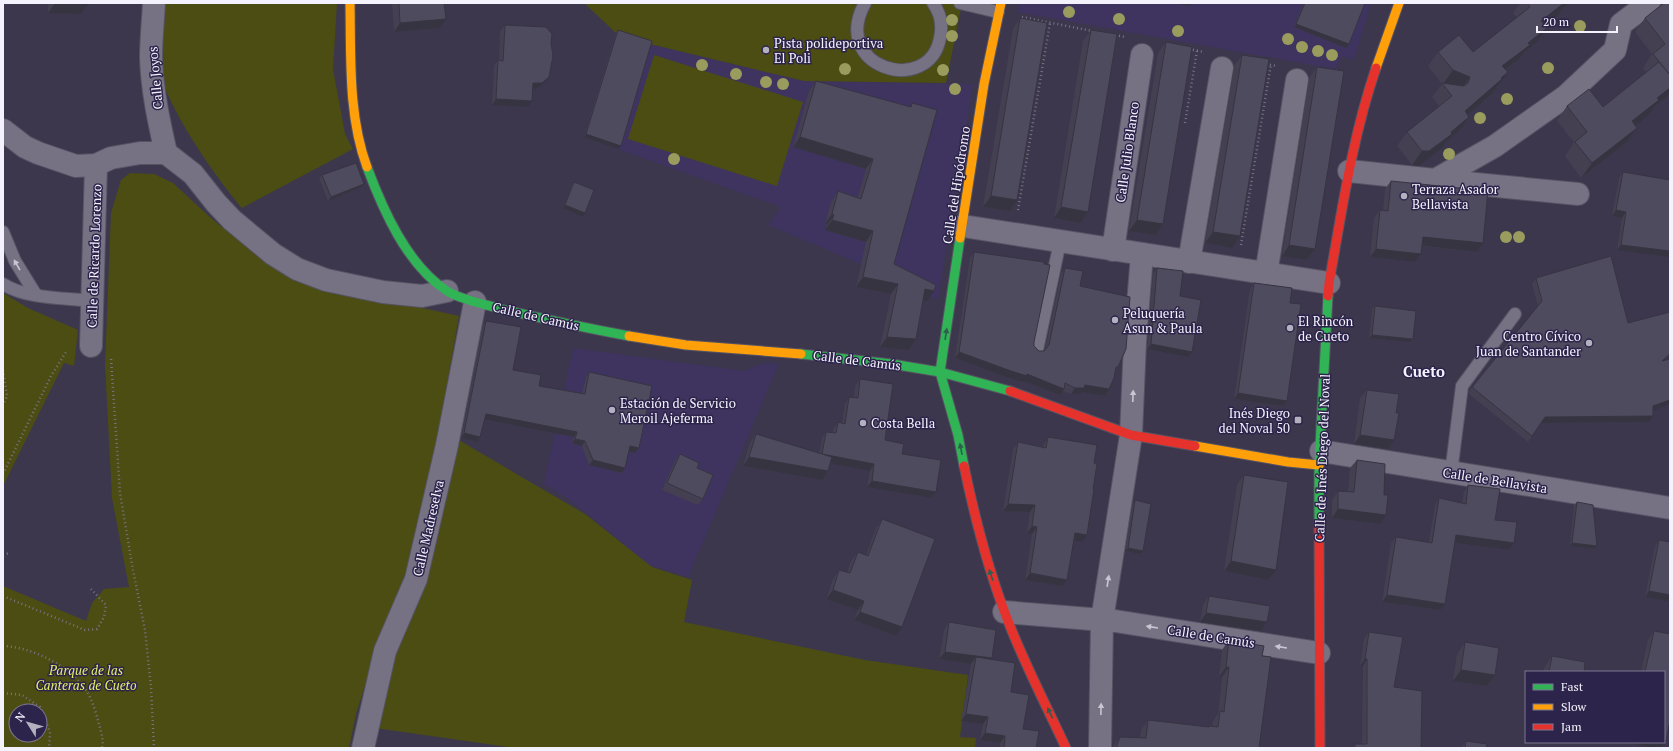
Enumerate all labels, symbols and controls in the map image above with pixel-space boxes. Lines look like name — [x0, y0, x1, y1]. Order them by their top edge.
scale bar — [1537, 8, 1617, 34]
text: 20 m — [1543, 14, 1570, 29]
place label: Pista polideportiva El Poli — [774, 34, 884, 67]
marker: Pista polideportiva El Poli — [761, 45, 771, 55]
street label: Calle Joyos — [143, 46, 167, 110]
street label: Calle Julio Blanco — [1111, 100, 1143, 204]
street label: Calle del Hipódromo — [938, 125, 974, 245]
place label: Terraza Asador Bellavista — [1412, 180, 1499, 213]
street label: Calle de Ricardo Lorenzo — [82, 184, 106, 328]
marker: Terraza Asador Bellavista — [1399, 191, 1409, 201]
one-way arrow — [14, 259, 21, 271]
street label: Calle de Camús — [491, 297, 581, 335]
place label: Peluquería Asun & Paula — [1123, 304, 1203, 337]
place label: El Rincón de Cueto — [1298, 312, 1354, 345]
marker: Peluquería Asun & Paula — [1110, 315, 1120, 325]
marker: El Rincón de Cueto — [1285, 323, 1295, 333]
place label: Centro Cívico Juan de Santander — [1476, 327, 1581, 360]
one-way arrow — [943, 328, 949, 340]
marker: Centro Cívico Juan de Santander — [1584, 338, 1594, 348]
street label: Calle de Camús — [812, 346, 902, 374]
district label: Cueto — [1403, 361, 1445, 381]
street label: Calle de Inés Diego del Noval — [1310, 374, 1334, 542]
one-way arrow — [1130, 389, 1136, 402]
place label: Estación de Servicio Meroil Ajeferma — [620, 394, 736, 427]
place label: Inés Diego del Noval 50 — [1219, 404, 1290, 437]
marker: Estación de Servicio Meroil Ajeferma — [607, 405, 617, 415]
place label: Costa Bella — [871, 414, 936, 432]
marker: Inés Diego del Noval 50 — [1293, 415, 1303, 425]
marker: Costa Bella — [858, 418, 868, 428]
one-way arrow — [957, 443, 963, 455]
street label: Calle de Bellavista — [1441, 463, 1549, 497]
street label: Calle Madreselva — [408, 478, 448, 578]
one-way arrow — [988, 569, 994, 581]
one-way arrow — [1105, 575, 1111, 588]
street label: Calle de Camús — [1166, 620, 1256, 652]
one-way arrow — [1146, 624, 1158, 630]
one-way arrow — [1274, 644, 1287, 650]
park label: Parque de las Canteras de Cueto — [35, 661, 137, 694]
legend — [1525, 671, 1665, 743]
text: Fast — [1561, 679, 1584, 694]
text: Slow — [1561, 699, 1587, 714]
north arrow — [8, 703, 48, 743]
one-way arrow — [1097, 703, 1104, 715]
one-way arrow — [1047, 707, 1053, 718]
text: N — [12, 709, 29, 725]
text: Jam — [1561, 719, 1582, 734]

